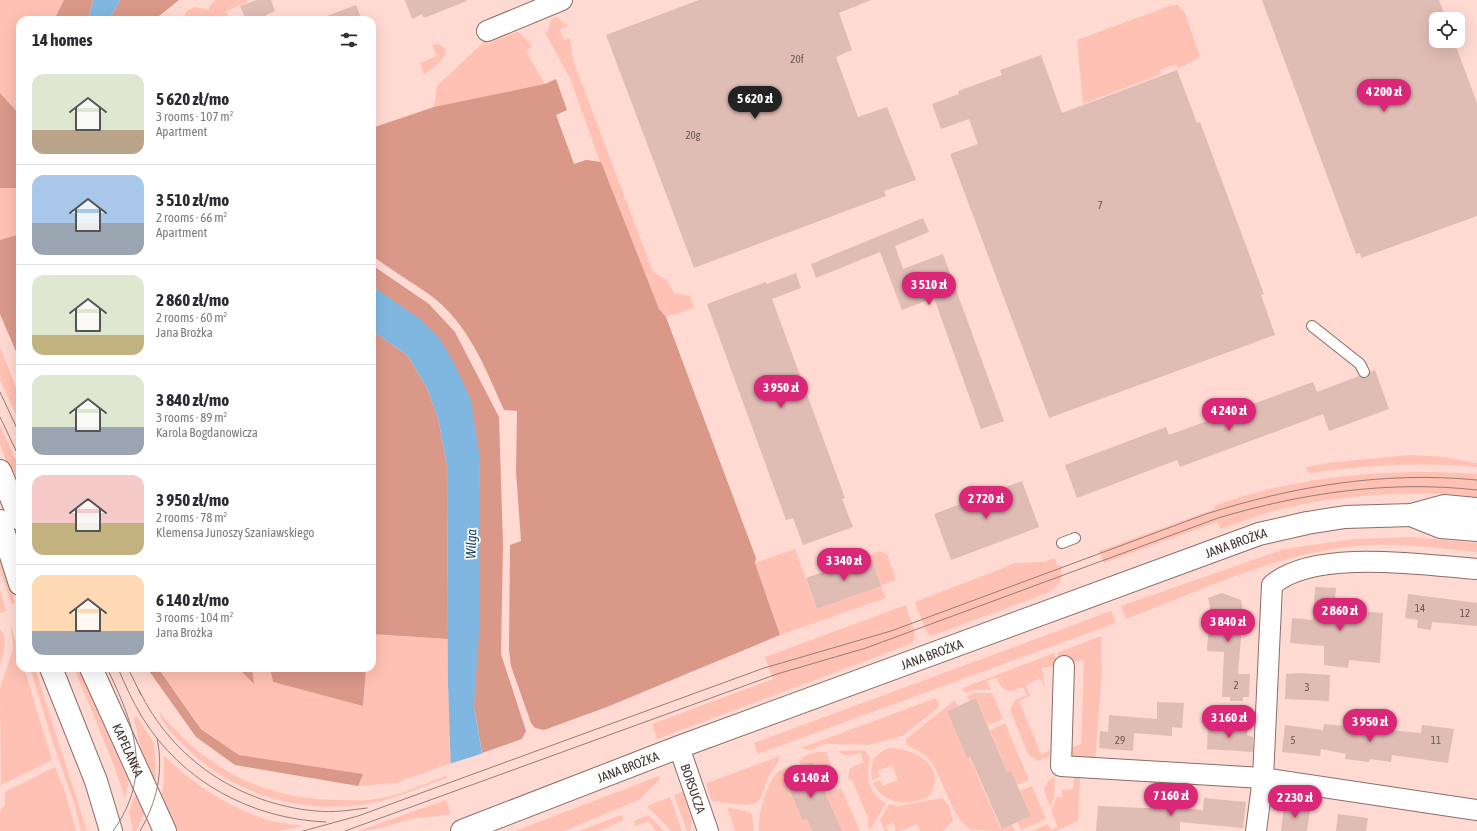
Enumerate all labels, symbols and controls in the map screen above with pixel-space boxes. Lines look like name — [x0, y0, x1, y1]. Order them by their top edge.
map controls — [1429, 12, 1465, 48]
button: locate — [1429, 12, 1465, 48]
icon: filters — [338, 29, 360, 51]
text: 14 homes — [32, 30, 93, 50]
house number: 20f — [790, 53, 804, 65]
pin: 4 200 zł — [1343, 79, 1425, 113]
text: 4 200 zł — [1366, 84, 1402, 99]
pin: 5 620 zł — [714, 86, 796, 120]
text: 5 620 zł/mo — [156, 89, 229, 109]
icon: home — [64, 90, 112, 138]
text: 5 620 zł — [737, 91, 773, 106]
text: 3 rooms · 107 m² — [156, 109, 233, 124]
text: Apartment — [156, 124, 207, 139]
house number: 20g — [685, 129, 701, 141]
text: 3 510 zł/mo — [156, 190, 229, 210]
icon: home — [64, 191, 112, 239]
house number: 7 — [1097, 199, 1103, 211]
text: 2 rooms · 66 m² — [156, 210, 227, 225]
text: Apartment — [156, 225, 207, 240]
pin: 3 510 zł — [888, 272, 970, 306]
text: 3 510 zł — [911, 277, 947, 292]
text: 2 860 zł/mo — [156, 290, 229, 310]
icon: home — [64, 291, 112, 339]
text: 2 rooms · 60 m² — [156, 310, 227, 325]
text: Jana Brożka — [156, 325, 213, 340]
pin: 3 950 zł — [740, 375, 822, 409]
text: 3 950 zł — [763, 380, 799, 395]
text: 3 840 zł/mo — [156, 390, 229, 410]
icon: home — [64, 391, 112, 439]
pin: 4 240 zł — [1188, 398, 1270, 432]
text: 4 240 zł — [1211, 403, 1247, 418]
text: 3 rooms · 89 m² — [156, 410, 227, 425]
text: Karola Bogdanowicza — [156, 425, 258, 440]
pin: 2 720 zł — [945, 486, 1027, 520]
text: 3 950 zł/mo — [156, 490, 229, 510]
icon: home — [64, 491, 112, 539]
text: 2 720 zł — [968, 491, 1004, 506]
text: 2 rooms · 78 m² — [156, 510, 227, 525]
text: Klemensa Junoszy Szaniawskiego — [156, 525, 314, 540]
street label: JANA BROŻKA — [1203, 525, 1269, 561]
water label: Wilga — [462, 528, 480, 559]
pin: 3 340 zł — [803, 548, 885, 582]
text: 3 340 zł — [826, 553, 862, 568]
text: 6 140 zł/mo — [156, 590, 229, 610]
icon: home — [64, 591, 112, 639]
pin: 2 860 zł — [1299, 598, 1381, 632]
house number: 14 — [1415, 602, 1425, 614]
text: 2 860 zł — [1322, 603, 1358, 618]
house number: 12 — [1460, 607, 1470, 619]
pin: 3 840 zł — [1187, 609, 1269, 643]
text: 3 rooms · 104 m² — [156, 610, 233, 625]
text: 3 840 zł — [1210, 614, 1246, 629]
text: Jana Brożka — [156, 625, 213, 640]
street label: JANA BROŻKA — [899, 636, 966, 673]
house number: 2 — [1233, 679, 1239, 691]
house number: 3 — [1304, 681, 1310, 693]
pin: 3 160 zł — [1188, 705, 1270, 739]
pin: 3 950 zł — [1329, 709, 1411, 743]
text: 3 160 zł — [1211, 710, 1247, 725]
text: 3 950 zł — [1352, 714, 1388, 729]
street label: KAPELANKA — [109, 721, 147, 780]
house number: 29 — [1115, 734, 1125, 746]
house number: 5 — [1290, 734, 1296, 746]
house number: 11 — [1431, 734, 1441, 746]
street label: JANA BROŻKA — [595, 748, 662, 786]
street label: BORSUCZA — [677, 762, 709, 816]
pin: 6 140 zł — [770, 765, 852, 799]
text: 6 140 zł — [793, 770, 829, 785]
pin: 7 160 zł — [1130, 783, 1212, 817]
pin: 2 230 zł — [1254, 785, 1336, 819]
text: 7 160 zł — [1153, 788, 1189, 803]
text: 2 230 zł — [1277, 790, 1313, 805]

